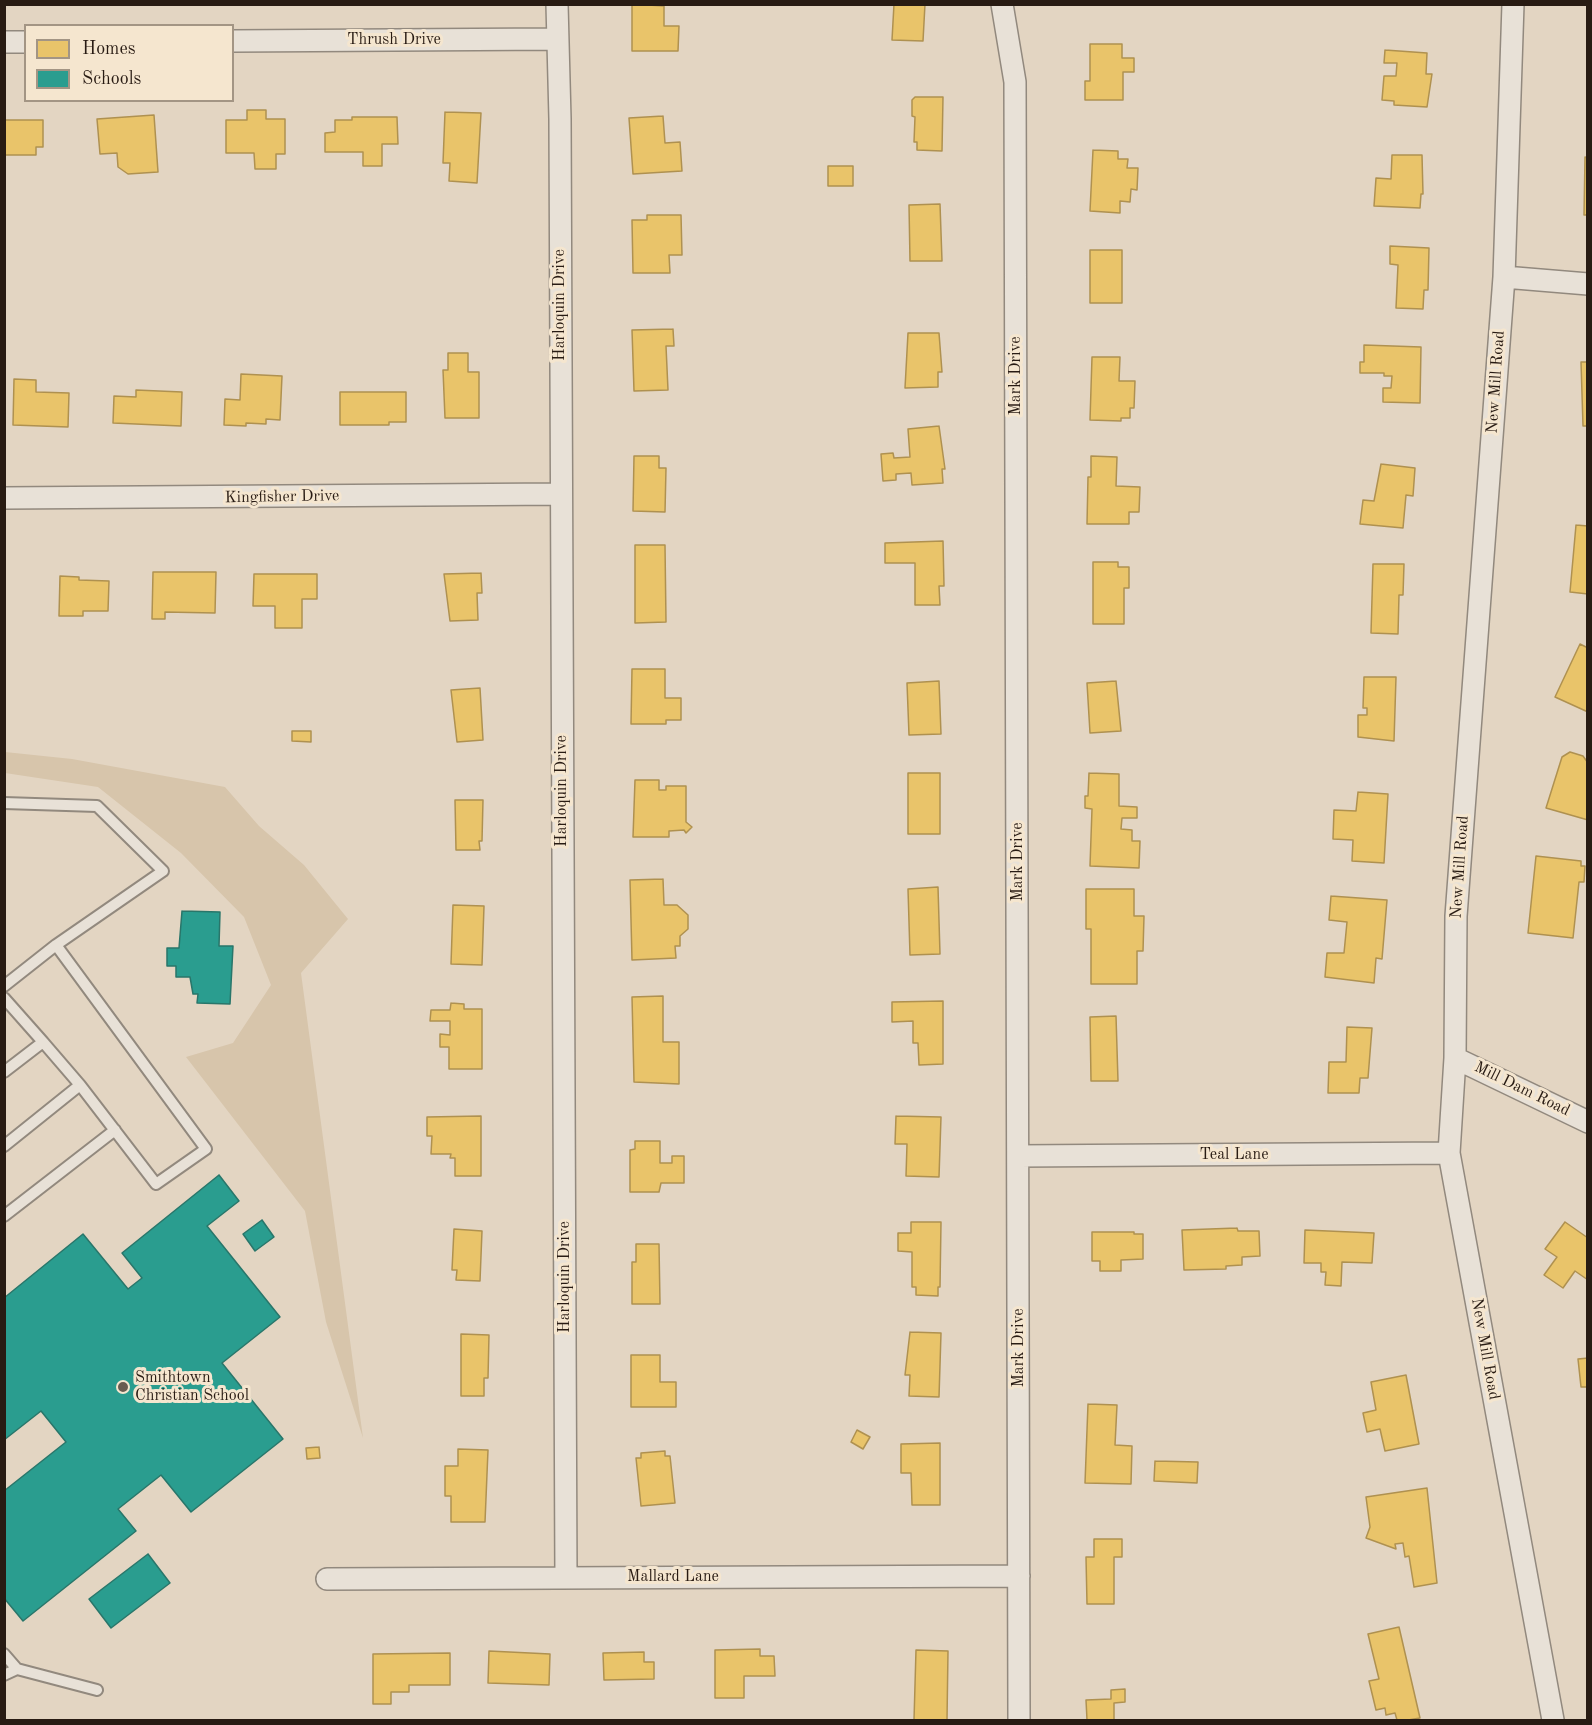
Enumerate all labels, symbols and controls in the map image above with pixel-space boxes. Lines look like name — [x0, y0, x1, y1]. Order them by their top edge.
legend — [24, 24, 234, 102]
street label: Thrush Drive — [347, 30, 441, 50]
text: Homes — [82, 40, 136, 58]
text: Schools — [82, 70, 141, 88]
street label: Harloquin Drive — [550, 249, 570, 361]
street label: New Mill Road — [1483, 330, 1509, 434]
street label: Mark Drive — [1006, 336, 1026, 416]
street label: Kingfisher Drive — [225, 486, 339, 508]
street label: Harloquin Drive — [552, 735, 572, 847]
street label: New Mill Road — [1447, 815, 1473, 919]
street label: Mark Drive — [1008, 822, 1028, 902]
street label: Mill Dam Road — [1471, 1058, 1573, 1120]
street label: Teal Lane — [1199, 1145, 1269, 1165]
street label: Harloquin Drive — [555, 1221, 575, 1333]
street label: New Mill Road — [1467, 1297, 1503, 1401]
street label: Mark Drive — [1009, 1308, 1029, 1388]
place label: Smithtown Christian School — [135, 1368, 249, 1406]
marker: Smithtown Christian School — [116, 1380, 130, 1394]
street label: Mallard Lane — [627, 1567, 719, 1587]

